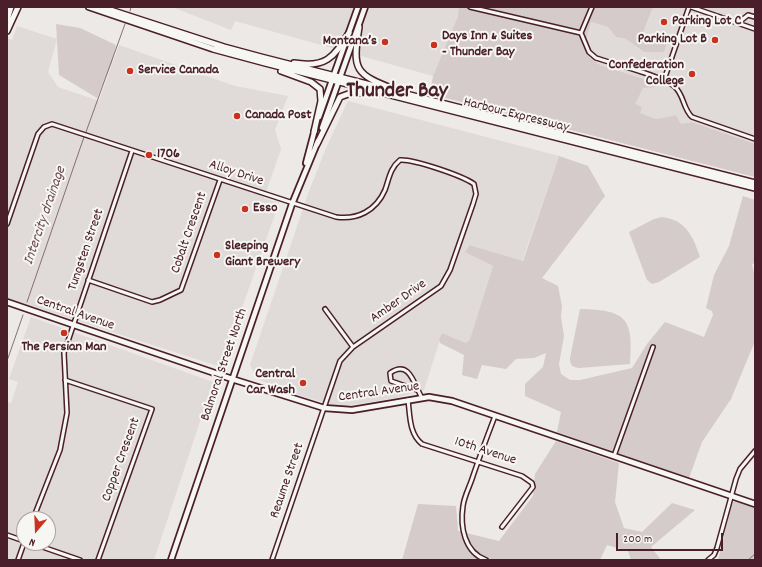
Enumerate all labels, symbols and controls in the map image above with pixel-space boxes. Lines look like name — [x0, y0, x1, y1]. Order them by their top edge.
place label: Parking Lot C — [672, 14, 741, 30]
marker: Parking Lot C — [659, 17, 669, 27]
place label: Days Inn & Suites - Thunder Bay — [442, 29, 532, 62]
place label: Parking Lot B — [638, 32, 707, 48]
place label: Montana’s — [323, 34, 377, 50]
marker: Parking Lot B — [710, 35, 720, 45]
marker: Montana’s — [380, 37, 390, 47]
marker: Days Inn & Suites - Thunder Bay — [429, 40, 439, 50]
place label: Confederation College — [608, 58, 684, 90]
place label: Service Canada — [138, 63, 219, 79]
marker: Service Canada — [125, 66, 135, 76]
marker: Confederation College — [687, 69, 697, 79]
district label: Thunder Bay — [346, 80, 448, 106]
street label: Harbour Expressway — [462, 95, 570, 137]
place label: Canada Post — [245, 108, 311, 124]
marker: Canada Post — [232, 111, 242, 121]
place label: 1706 — [157, 147, 180, 163]
marker: 1706 — [144, 150, 154, 160]
street label: Alloy Drive — [207, 157, 265, 191]
water label: Intercity drainage — [21, 165, 71, 267]
street label: Cobalt Crescent — [168, 190, 212, 276]
place label: Esso — [253, 201, 277, 217]
marker: Esso — [240, 204, 250, 214]
street label: Tungsten Street — [65, 207, 109, 293]
place label: Sleeping Giant Brewery — [225, 239, 300, 272]
marker: Sleeping Giant Brewery — [212, 250, 222, 260]
street label: Amber Drive — [368, 277, 430, 327]
street label: Central Avenue — [34, 293, 116, 335]
street label: Balmoral Street North — [198, 307, 252, 423]
marker: The Persian Man — [59, 328, 69, 338]
place label: The Persian Man — [21, 340, 107, 356]
place label: Central Car Wash — [246, 367, 295, 400]
marker: Central Car Wash — [298, 378, 308, 388]
street label: Central Avenue — [338, 379, 420, 407]
street label: Copper Crescent — [99, 416, 145, 504]
street label: 10th Avenue — [452, 434, 518, 470]
street label: Reaume Street — [267, 441, 309, 521]
north arrow — [16, 511, 56, 551]
scale bar — [618, 525, 725, 551]
text: 200 m — [623, 531, 652, 548]
text: N — [27, 533, 38, 550]

